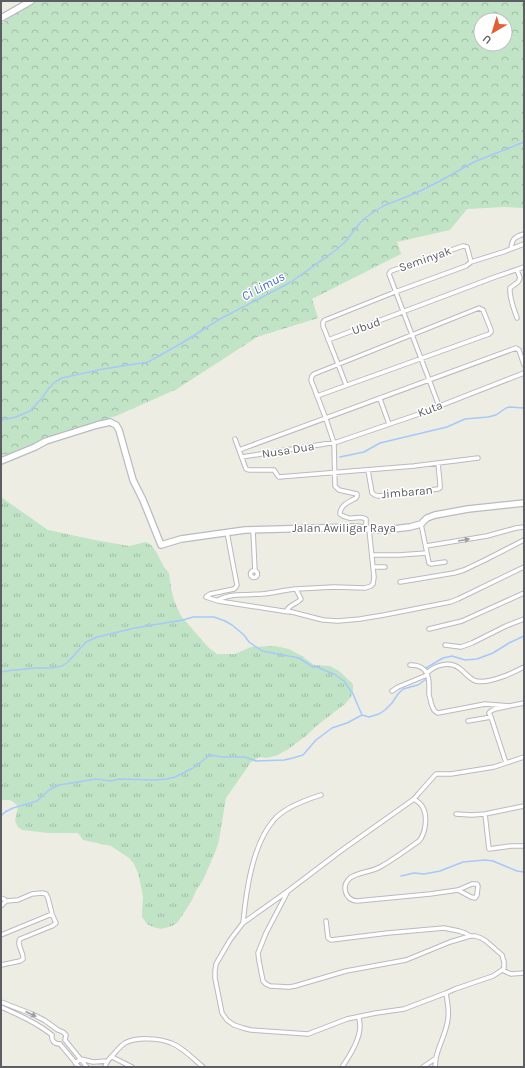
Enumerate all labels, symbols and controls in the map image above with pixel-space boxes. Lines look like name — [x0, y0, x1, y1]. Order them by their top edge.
north arrow — [473, 12, 513, 52]
text: U — [480, 32, 494, 47]
street label: Seminyak — [397, 243, 453, 274]
water label: Ci Limus — [239, 268, 287, 304]
street label: Ubud — [350, 314, 382, 338]
street label: Kuta — [416, 398, 444, 420]
street label: Nusa Dua — [261, 439, 315, 461]
street label: Jimbaran — [381, 483, 433, 501]
street label: Jalan Awiligar Raya — [292, 521, 396, 535]
one-way arrow — [458, 537, 470, 543]
one-way arrow — [25, 1011, 36, 1017]

